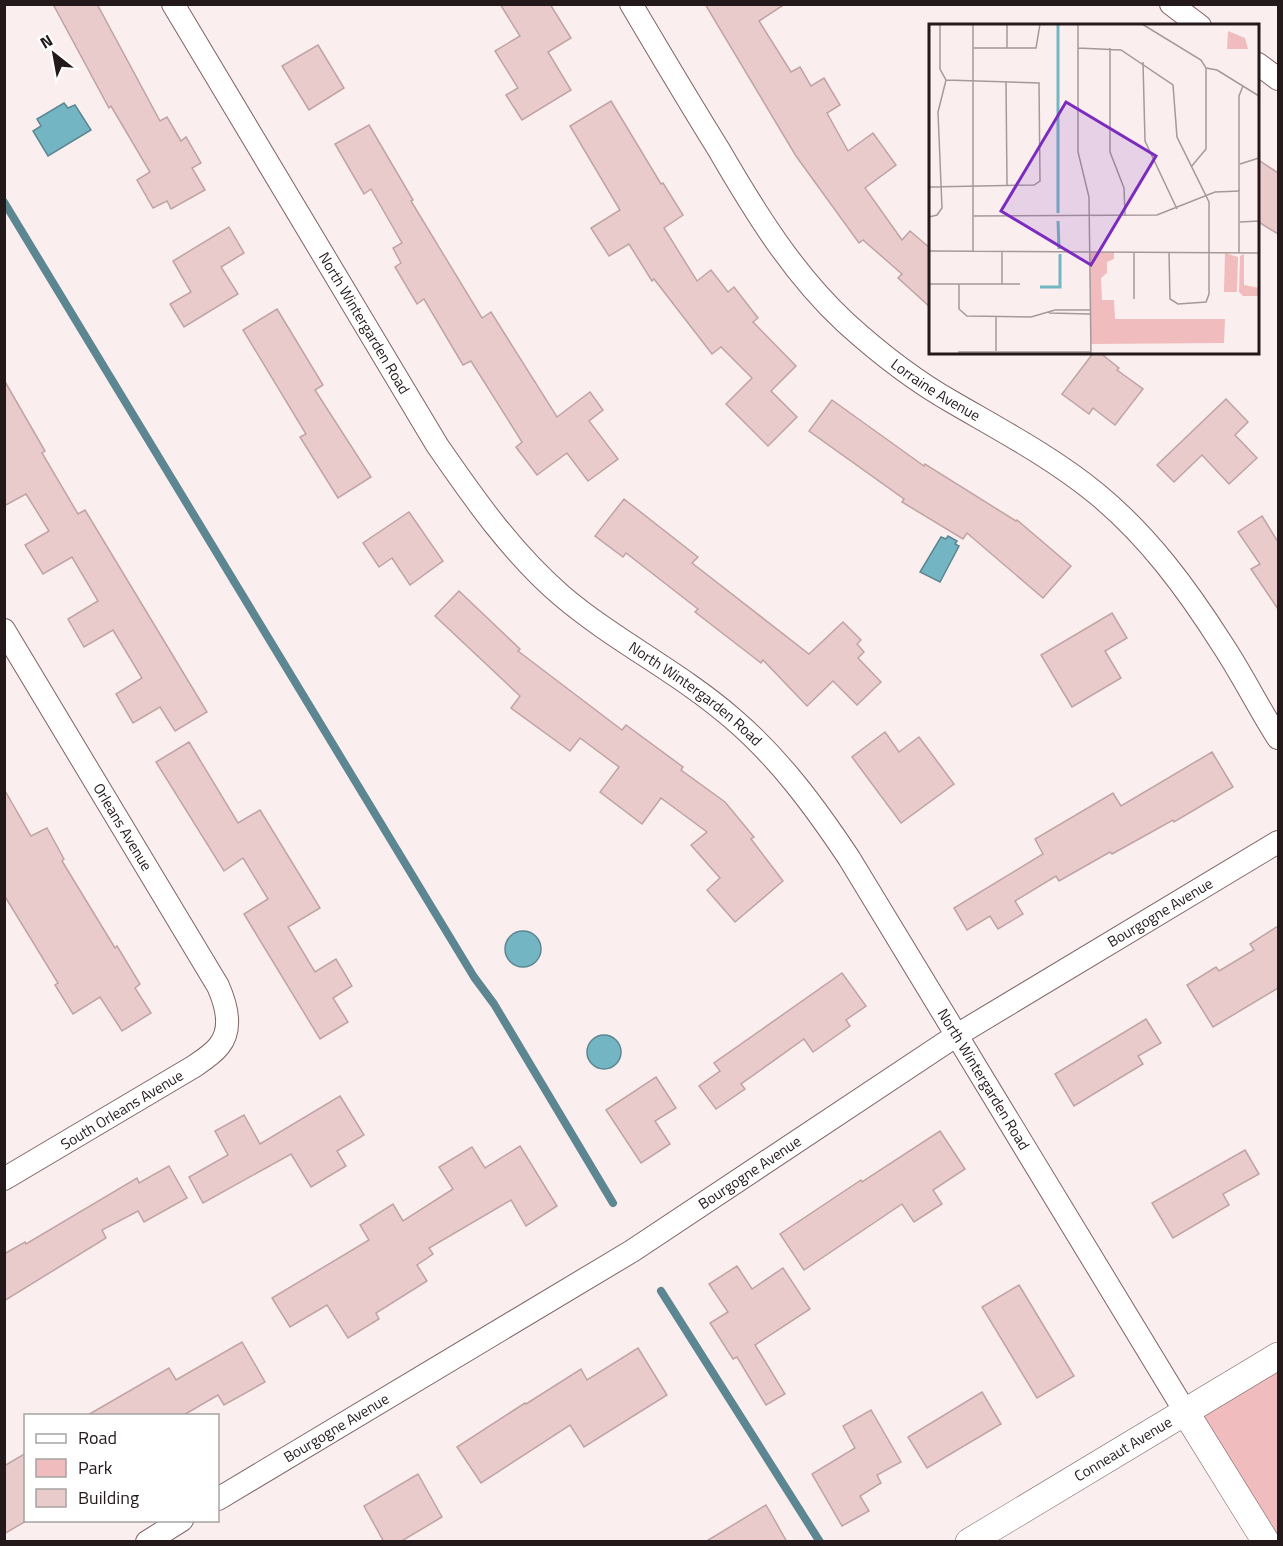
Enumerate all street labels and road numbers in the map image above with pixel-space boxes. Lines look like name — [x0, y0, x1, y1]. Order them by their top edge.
street label: North Wintergarden Road — [313, 248, 416, 398]
street label: Lorraine Avenue — [886, 353, 985, 427]
street label: North Wintergarden Road — [624, 636, 768, 751]
street label: Orleans Avenue — [88, 779, 158, 875]
street label: Bourgogne Avenue — [1103, 872, 1217, 953]
street label: North Wintergarden Road — [932, 1004, 1036, 1154]
street label: South Orleans Avenue — [56, 1064, 187, 1155]
street label: Bourgogne Avenue — [693, 1130, 806, 1215]
street label: Bourgogne Avenue — [279, 1387, 393, 1468]
street label: Conneaut Avenue — [1070, 1410, 1176, 1487]

